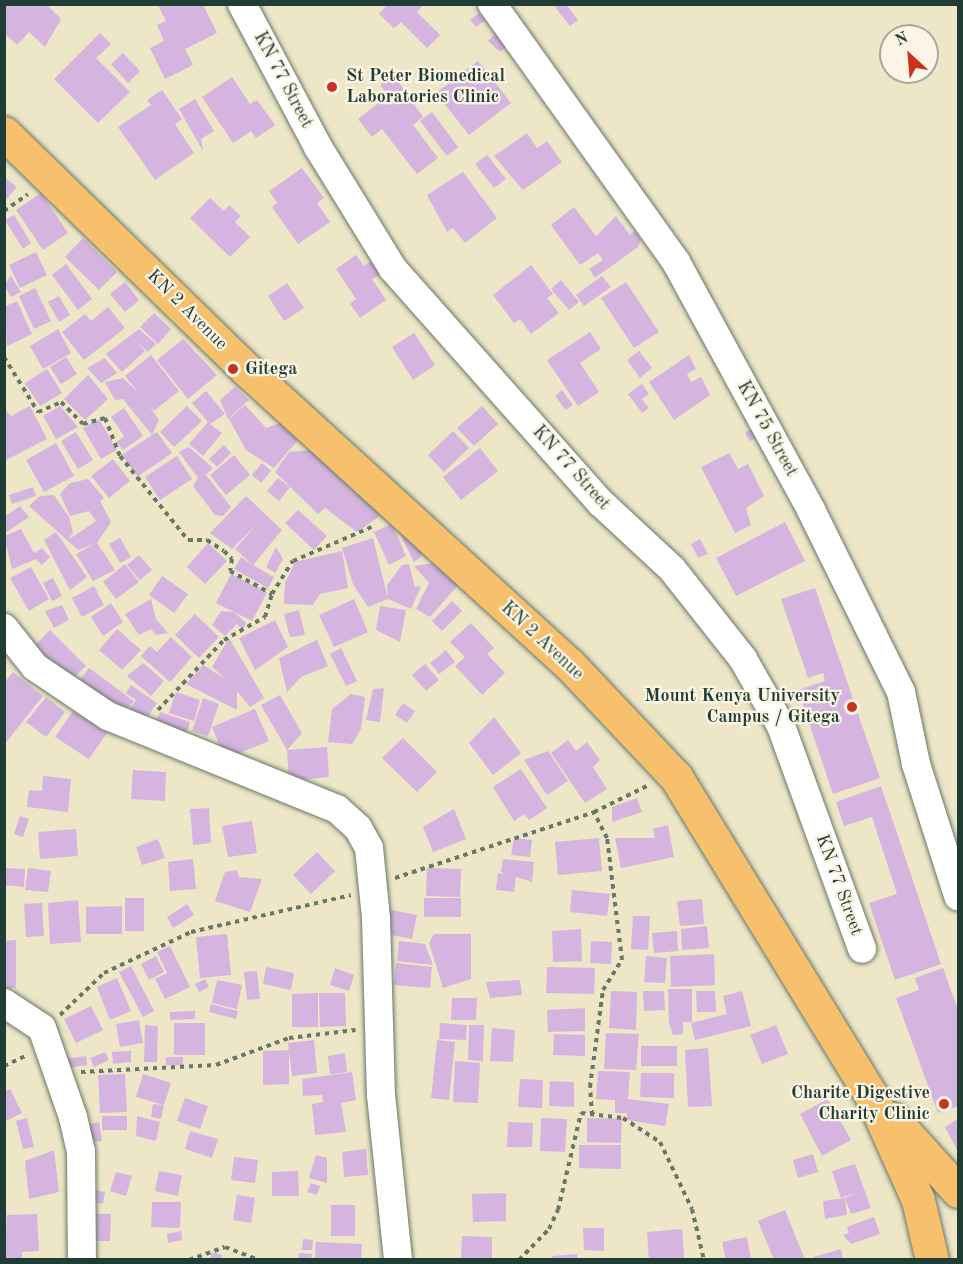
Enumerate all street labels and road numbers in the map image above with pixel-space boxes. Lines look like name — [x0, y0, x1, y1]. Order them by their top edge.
street label: KN 77 Street — [249, 28, 317, 132]
street label: KN 2 Avenue — [142, 265, 232, 355]
street label: KN 75 Street — [732, 377, 802, 481]
street label: KN 77 Street — [527, 421, 615, 515]
street label: KN 2 Avenue — [496, 597, 588, 685]
street label: KN 77 Street — [811, 831, 867, 939]

